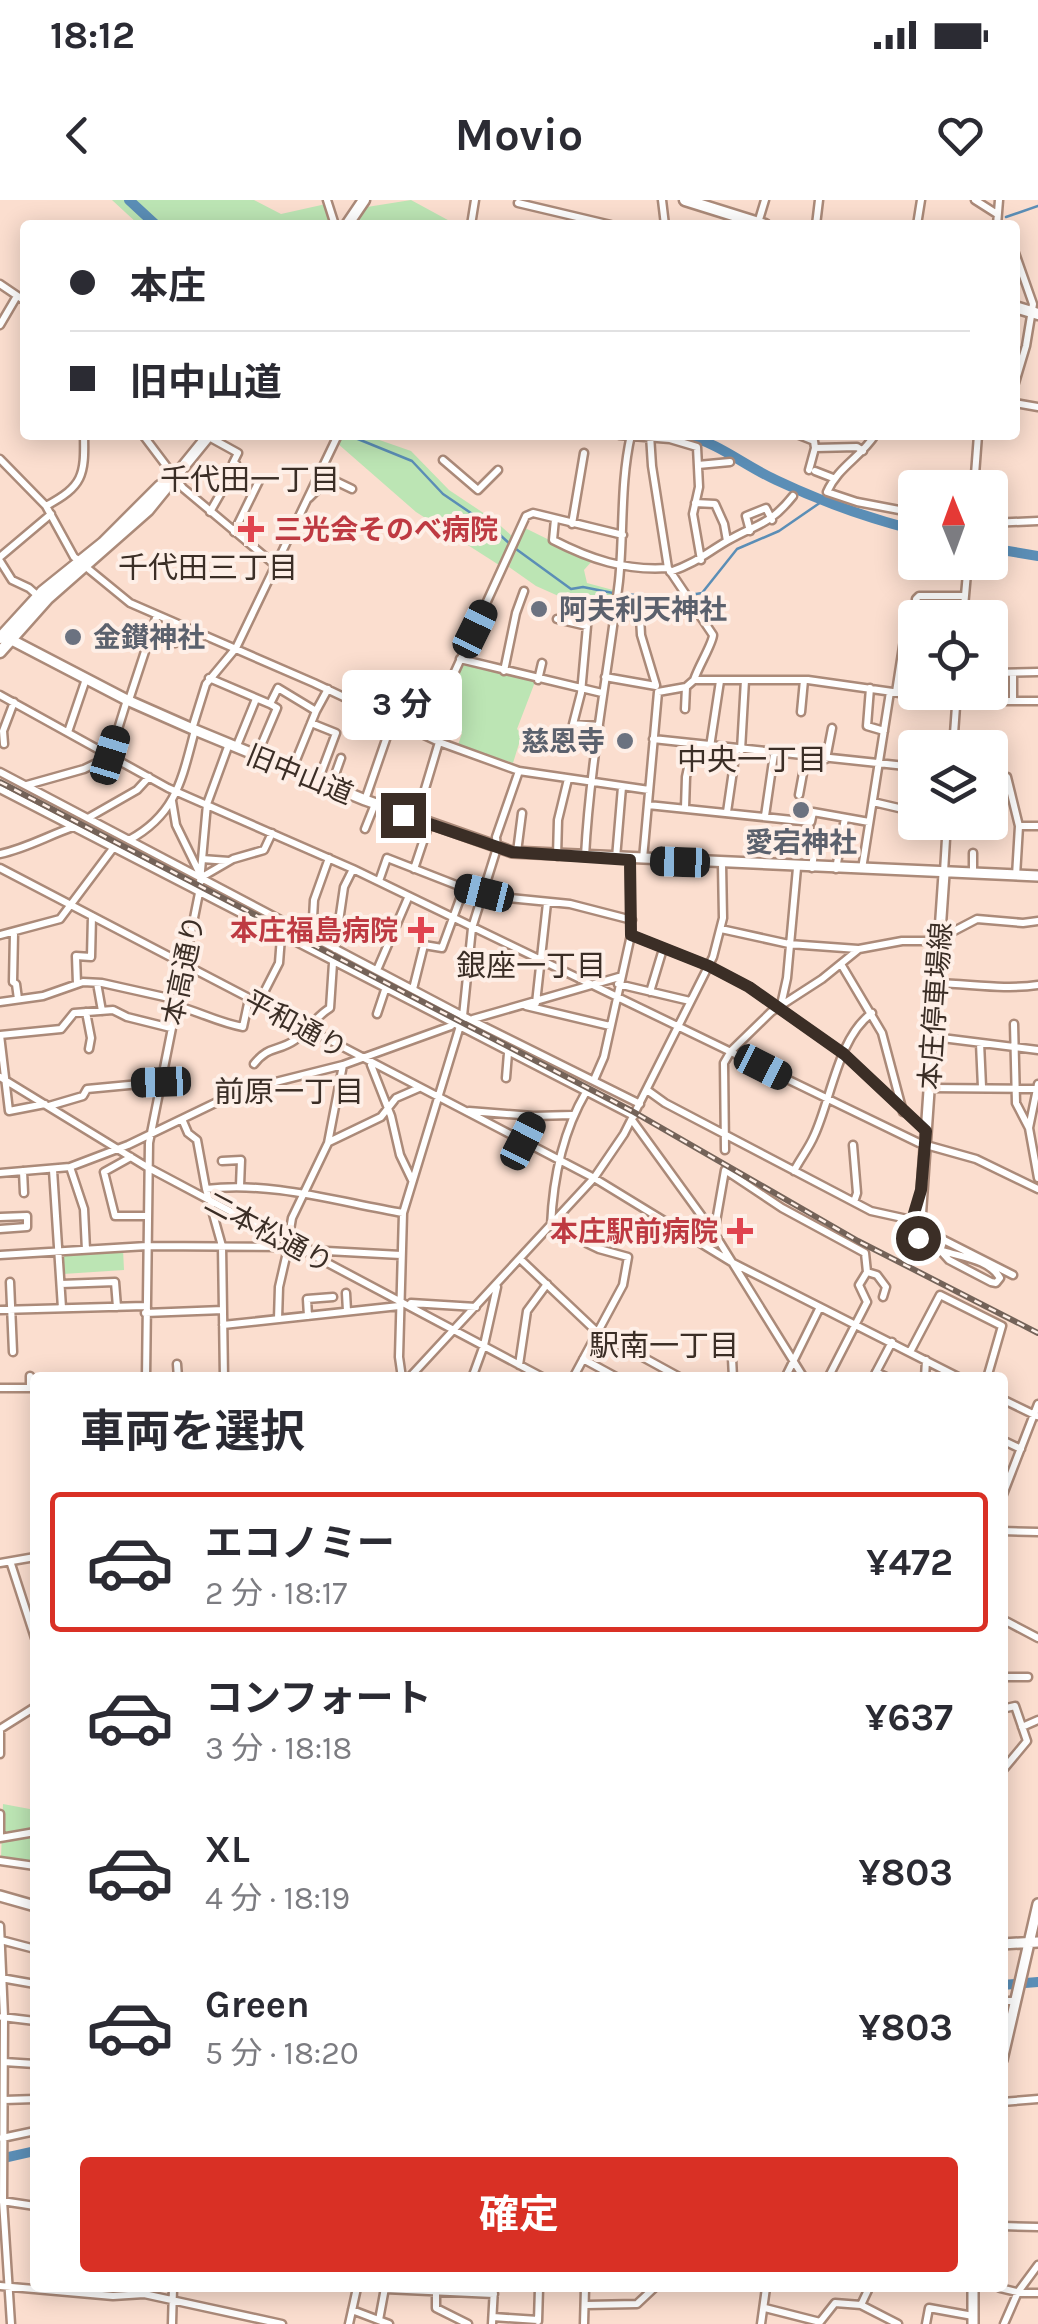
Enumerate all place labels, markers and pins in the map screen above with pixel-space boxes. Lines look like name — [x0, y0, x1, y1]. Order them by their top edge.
place label: 三光会そのべ病院 — [274, 513, 498, 546]
marker: 三光会そのべ病院 — [238, 516, 264, 542]
place label: 阿夫利天神社 — [559, 593, 727, 626]
marker: 阿夫利天神社 — [528, 598, 550, 620]
place label: 金鑚神社 — [93, 621, 205, 654]
marker: 金鑚神社 — [62, 626, 84, 648]
place label: 慈恩寺 — [521, 725, 605, 758]
marker: 慈恩寺 — [614, 730, 636, 752]
marker: 愛宕神社 — [790, 799, 812, 821]
place label: 愛宕神社 — [745, 826, 857, 859]
place label: 本庄福島病院 — [230, 914, 398, 947]
marker: 本庄福島病院 — [408, 917, 434, 943]
place label: 本庄駅前病院 — [550, 1215, 718, 1248]
marker: 本庄駅前病院 — [727, 1218, 753, 1244]

